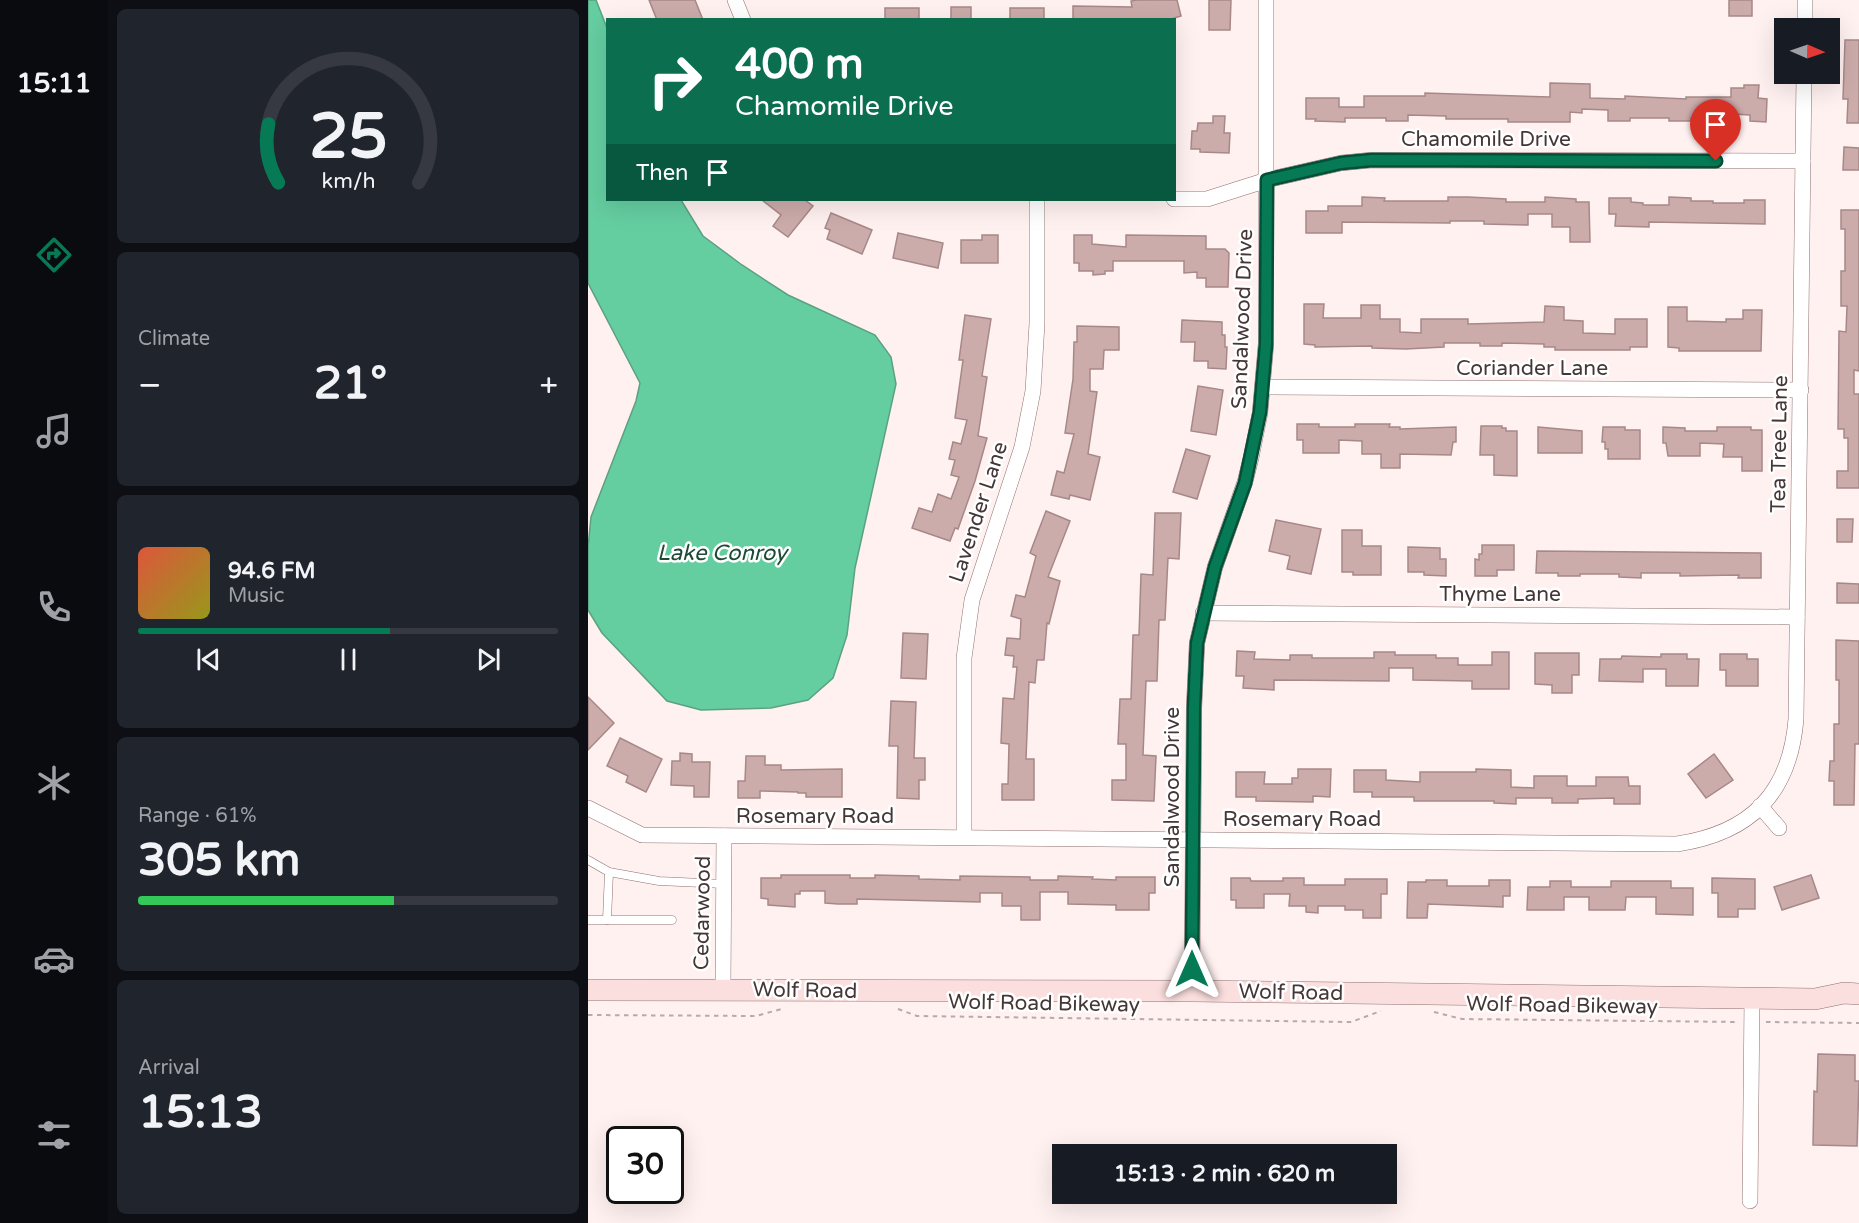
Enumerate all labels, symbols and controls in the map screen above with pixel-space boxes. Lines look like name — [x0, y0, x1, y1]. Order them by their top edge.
north arrow — [1774, 18, 1840, 84]
map controls — [1774, 18, 1840, 84]
text: 400 m — [735, 39, 864, 90]
icon: right — [636, 42, 714, 120]
text: 15:11 — [17, 67, 91, 100]
text: Chamomile Drive — [735, 90, 954, 123]
pin — [1690, 99, 1741, 161]
text: 25 — [309, 100, 387, 175]
icon: arrive — [1699, 108, 1732, 141]
street label: Chamomile Drive — [1401, 127, 1571, 152]
icon: arrive — [701, 156, 734, 189]
text: Then — [636, 160, 689, 186]
text: km/h — [321, 168, 375, 194]
street label: Sandalwood Drive — [1227, 228, 1258, 410]
icon: directions — [33, 234, 75, 276]
text: Climate — [138, 327, 210, 351]
street label: Coriander Lane — [1456, 356, 1608, 381]
text: 21° — [314, 357, 387, 411]
text: − — [138, 366, 162, 405]
text: + — [539, 366, 558, 405]
street label: Tea Tree Lane — [1766, 375, 1793, 513]
icon: music — [33, 410, 75, 452]
street label: Lavender Lane — [944, 438, 1013, 586]
water label: Lake Conroy — [657, 540, 789, 566]
text: 94.6 FM — [228, 558, 316, 584]
street label: Thyme Lane — [1439, 582, 1561, 607]
text: Music — [228, 584, 284, 608]
icon: phone — [33, 586, 75, 628]
icon: previous — [192, 643, 225, 676]
icon: pause — [332, 643, 365, 676]
icon: next — [472, 643, 505, 676]
street label: Sandalwood Drive — [1160, 707, 1185, 887]
icon: climate — [33, 762, 75, 804]
text: Range · 61% — [138, 804, 257, 828]
street label: Rosemary Road — [736, 804, 894, 829]
street label: Rosemary Road — [1223, 807, 1381, 832]
text: 305 km — [138, 834, 300, 888]
street label: Cedarwood — [689, 856, 716, 970]
position arrow — [1160, 937, 1224, 1001]
icon: car — [33, 938, 75, 980]
street label: Wolf Road — [753, 977, 857, 1004]
street label: Wolf Road — [1239, 979, 1343, 1006]
street label: Wolf Road Bikeway — [948, 989, 1140, 1018]
street label: Wolf Road Bikeway — [1466, 991, 1658, 1020]
text: Arrival — [138, 1056, 200, 1080]
text: 15:13 — [138, 1086, 263, 1140]
icon: filters — [33, 1114, 75, 1156]
speed limit sign: 30 — [606, 1126, 684, 1204]
text: 15:13 · 2 min · 620 m — [1114, 1161, 1335, 1187]

